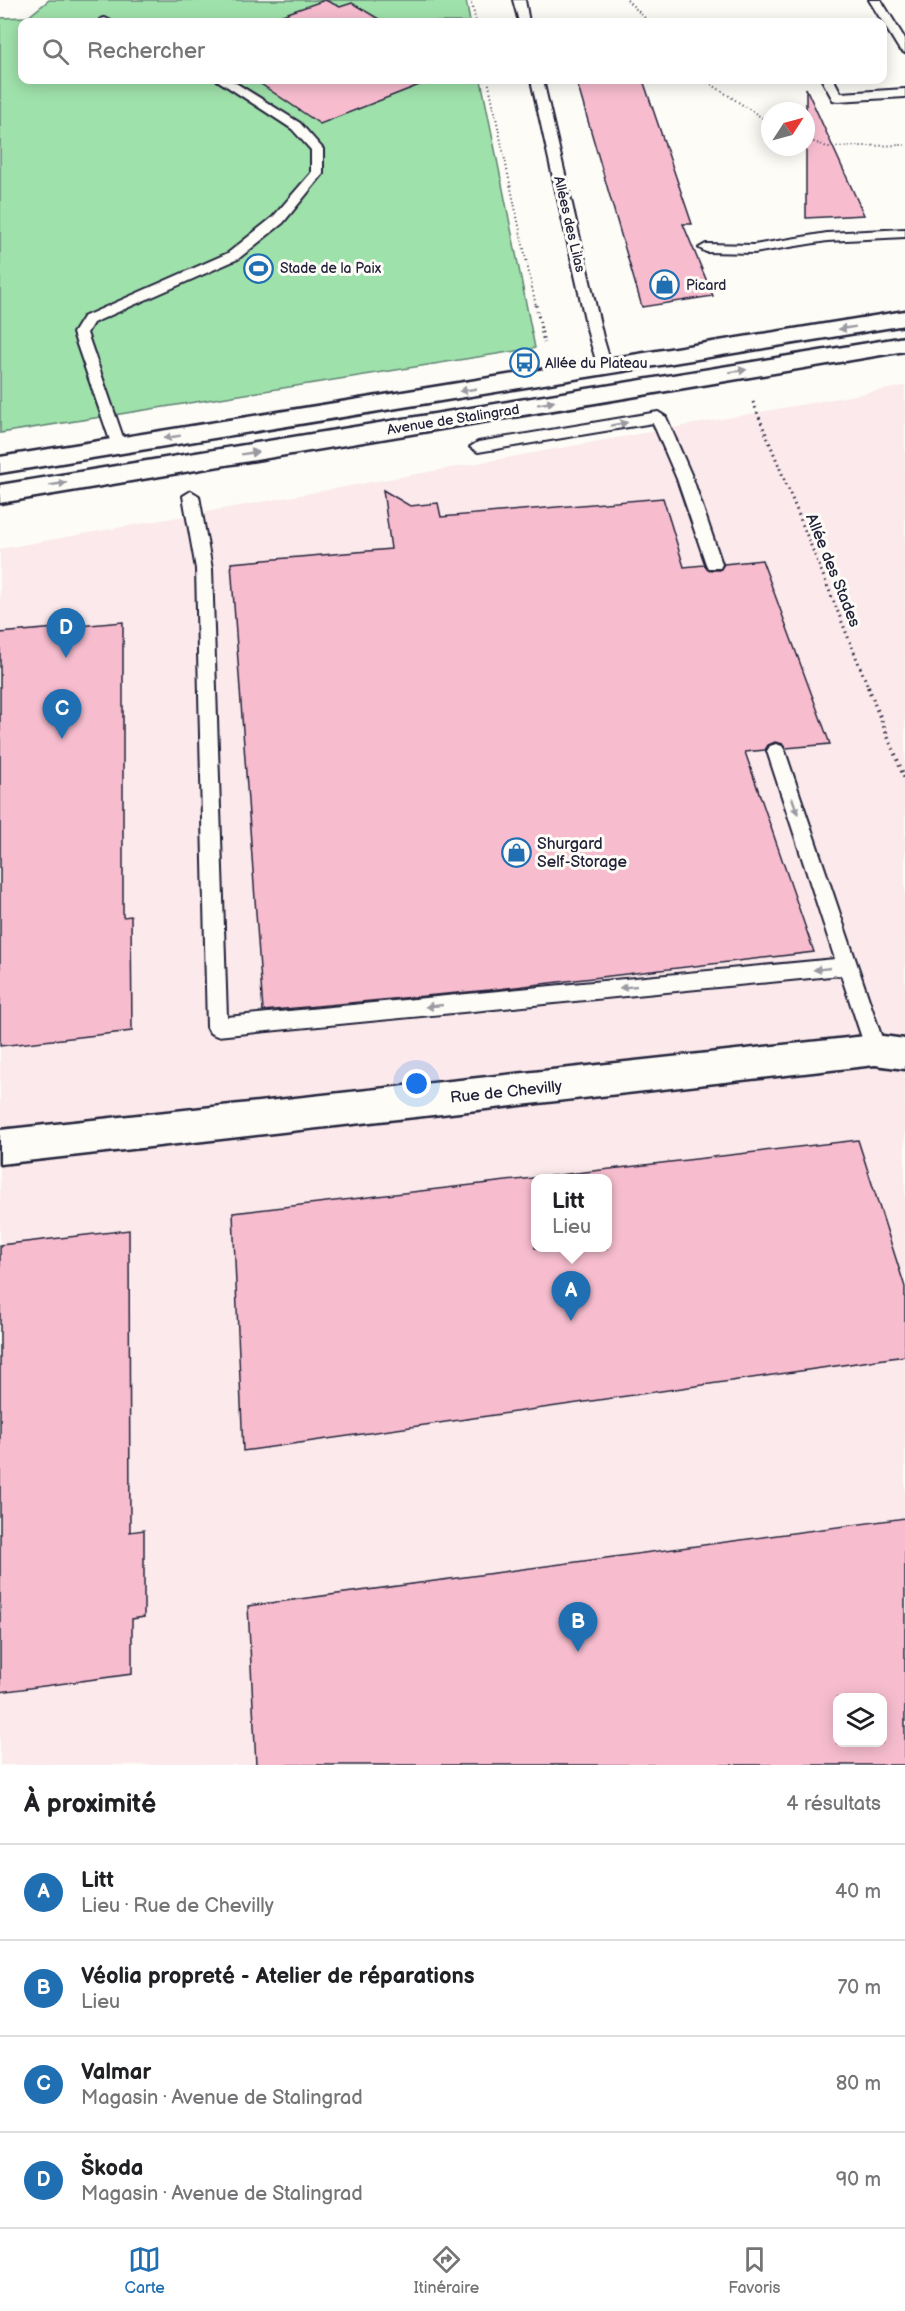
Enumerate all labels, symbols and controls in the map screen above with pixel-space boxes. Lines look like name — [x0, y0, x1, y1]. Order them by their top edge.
search box — [18, 18, 887, 84]
icon: search — [39, 35, 72, 68]
text: Rechercher — [87, 38, 205, 65]
north arrow — [761, 102, 815, 156]
street label: Allées des Lilas — [550, 174, 589, 274]
sports icon: Stade de la Paix — [243, 252, 275, 284]
place label: Stade de la Paix — [280, 260, 382, 277]
shop icon: Picard — [649, 269, 681, 301]
place label: Picard — [686, 277, 726, 294]
one-way arrow — [838, 323, 857, 332]
bus stop icon: Allée du Plateau — [508, 347, 540, 379]
place label: Allée du Plateau — [545, 355, 647, 372]
one-way arrow — [729, 366, 748, 375]
one-way arrow — [459, 385, 478, 394]
one-way arrow — [537, 398, 556, 407]
street label: Avenue de Stalingrad — [386, 401, 521, 438]
one-way arrow — [609, 419, 628, 428]
one-way arrow — [163, 433, 182, 442]
one-way arrow — [241, 448, 260, 457]
one-way arrow — [48, 480, 67, 489]
street label: Allée des Stades — [801, 511, 864, 630]
pin: D — [46, 608, 86, 658]
pin: C — [42, 690, 82, 739]
one-way arrow — [790, 797, 800, 815]
place label: Shurgard Self-Storage — [537, 835, 628, 872]
shop icon: Shurgard Self-Storage — [500, 836, 532, 868]
one-way arrow — [813, 964, 832, 974]
one-way arrow — [619, 982, 638, 992]
one-way arrow — [425, 1001, 444, 1011]
your location — [402, 1069, 431, 1098]
street label: Rue de Chevilly — [449, 1077, 564, 1108]
popup — [531, 1174, 612, 1252]
text: Litt — [552, 1188, 585, 1215]
text: Lieu — [552, 1215, 591, 1239]
pin: A — [552, 1272, 590, 1321]
pin: B — [558, 1602, 598, 1652]
map controls — [833, 1693, 887, 1747]
button: layers — [833, 1693, 887, 1747]
text: À proximité — [24, 1789, 156, 1820]
text: 4 résultats — [786, 1792, 881, 1816]
text: Litt — [81, 1867, 114, 1894]
text: A — [37, 1880, 50, 1904]
text: 40 m — [835, 1880, 881, 1904]
text: Lieu · Rue de Chevilly — [81, 1894, 274, 1918]
text: Véolia propreté - Atelier de réparations — [81, 1963, 475, 1990]
text: B — [36, 1976, 51, 2000]
text: 70 m — [837, 1976, 881, 2000]
text: Lieu — [81, 1990, 120, 2014]
text: Valmar — [81, 2059, 151, 2086]
text: C — [36, 2072, 51, 2096]
text: 80 m — [836, 2072, 881, 2096]
text: Magasin · Avenue de Stalingrad — [81, 2086, 363, 2110]
text: Škoda — [81, 2155, 143, 2182]
text: D — [37, 2168, 50, 2192]
text: 90 m — [836, 2168, 881, 2192]
text: Magasin · Avenue de Stalingrad — [81, 2182, 363, 2206]
tab: Carte — [125, 2243, 165, 2298]
tab: Itinéraire — [414, 2243, 479, 2298]
tab: Favoris — [728, 2243, 780, 2298]

